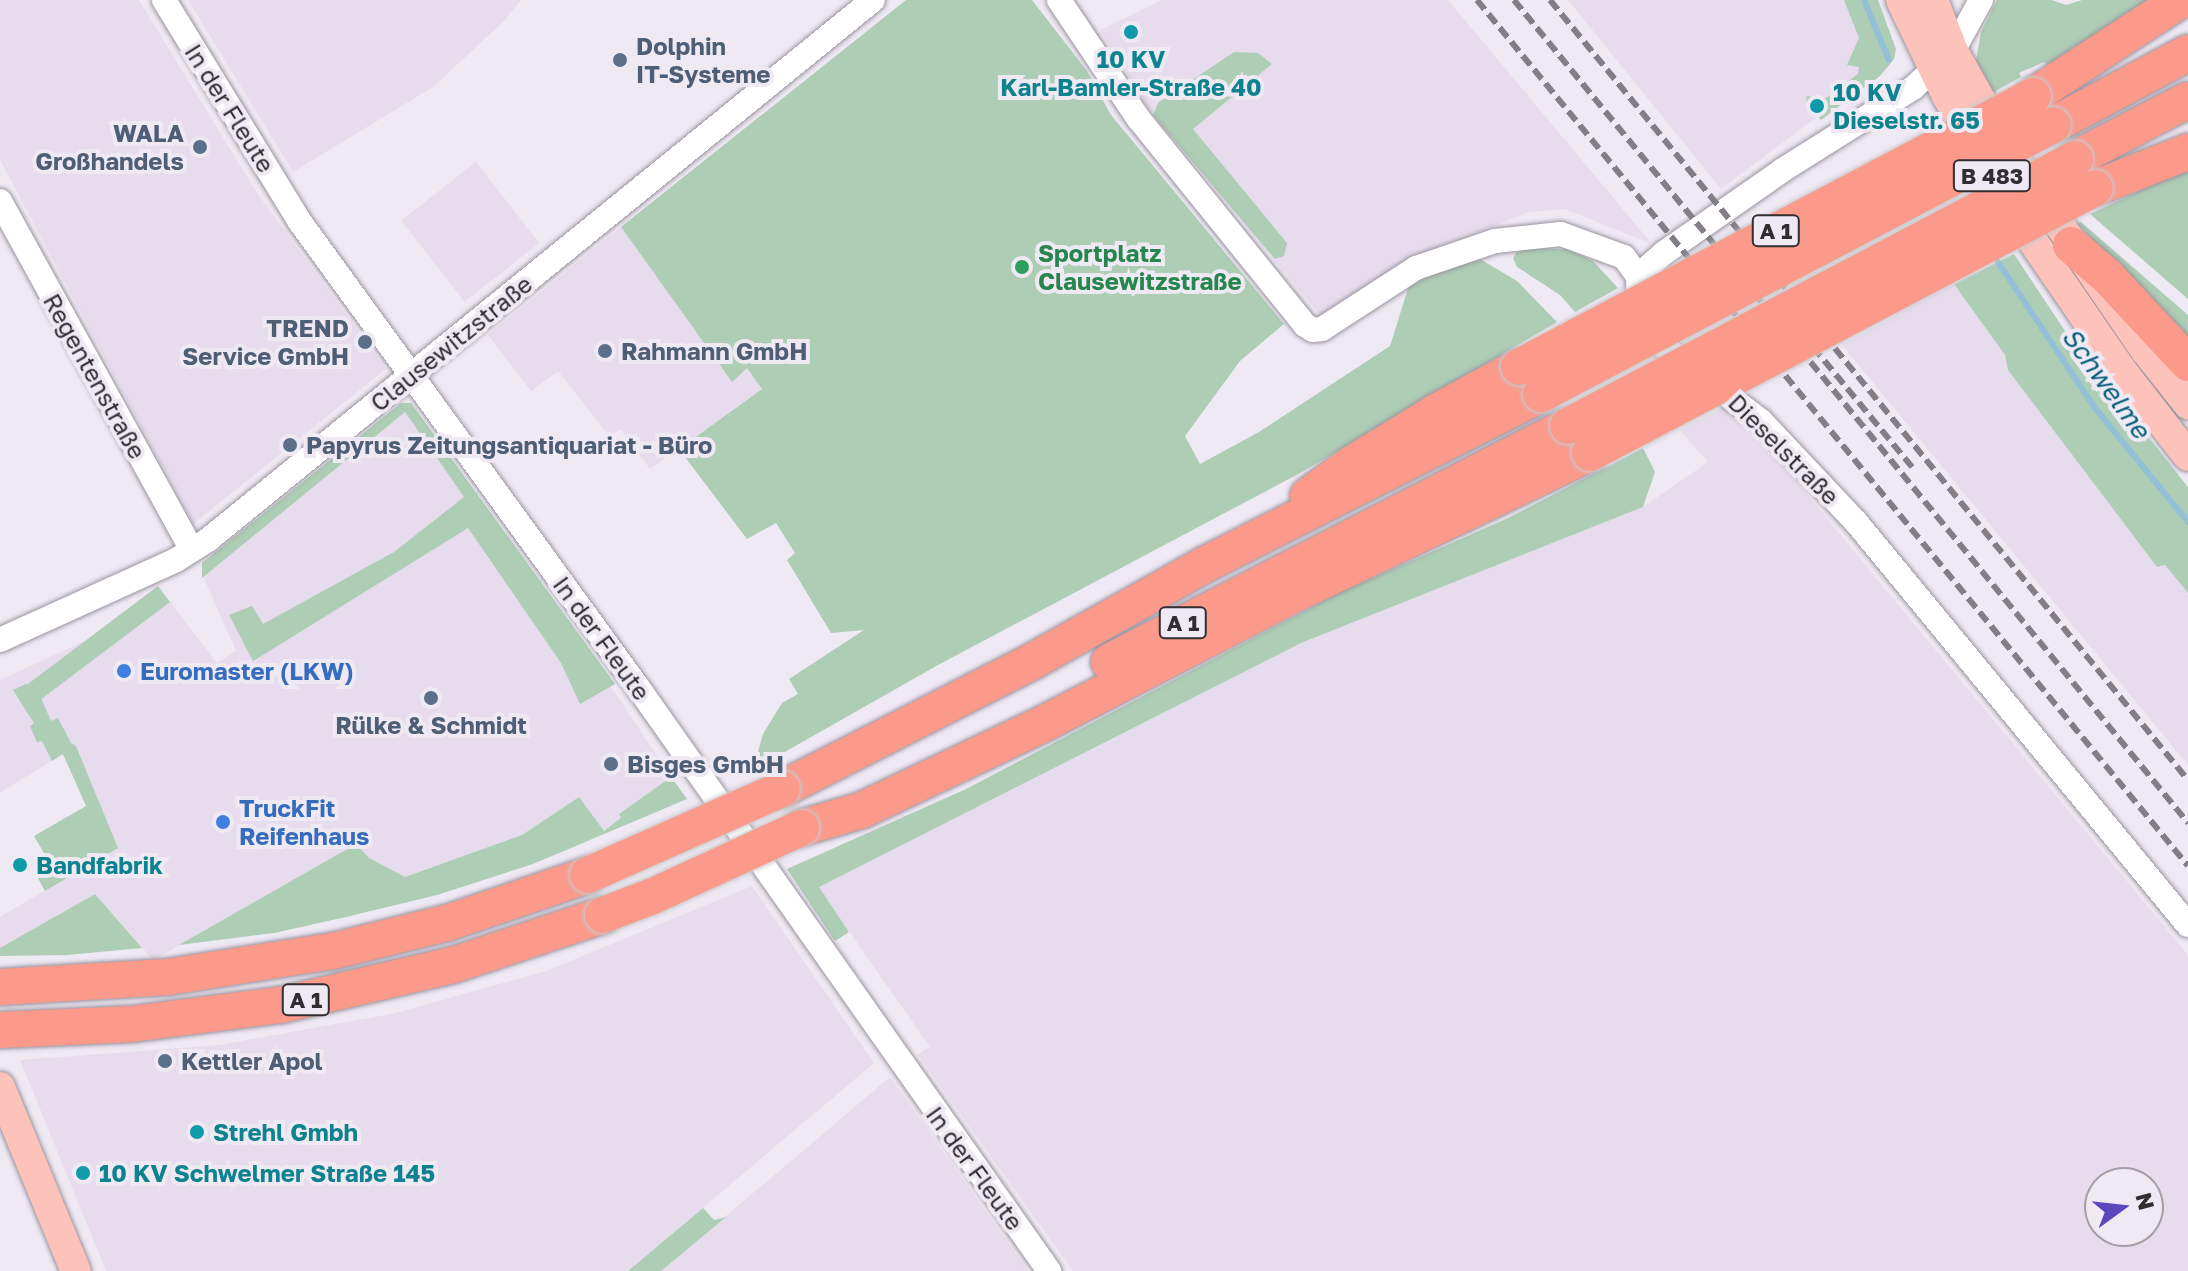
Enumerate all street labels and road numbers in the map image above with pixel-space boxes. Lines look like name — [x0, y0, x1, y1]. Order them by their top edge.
street label: In der Fleute — [179, 38, 281, 178]
road number: B 483 — [1952, 158, 2032, 194]
road number: A 1 — [1750, 213, 1802, 249]
street label: Clausewitzstraße — [364, 269, 538, 417]
street label: Regentenstraße — [38, 288, 152, 464]
street label: Dieselstraße — [1723, 388, 1845, 510]
street label: In der Fleute — [547, 570, 657, 706]
road number: A 1 — [1157, 605, 1209, 641]
road number: A 1 — [280, 982, 332, 1018]
street label: In der Fleute — [920, 1100, 1030, 1236]

